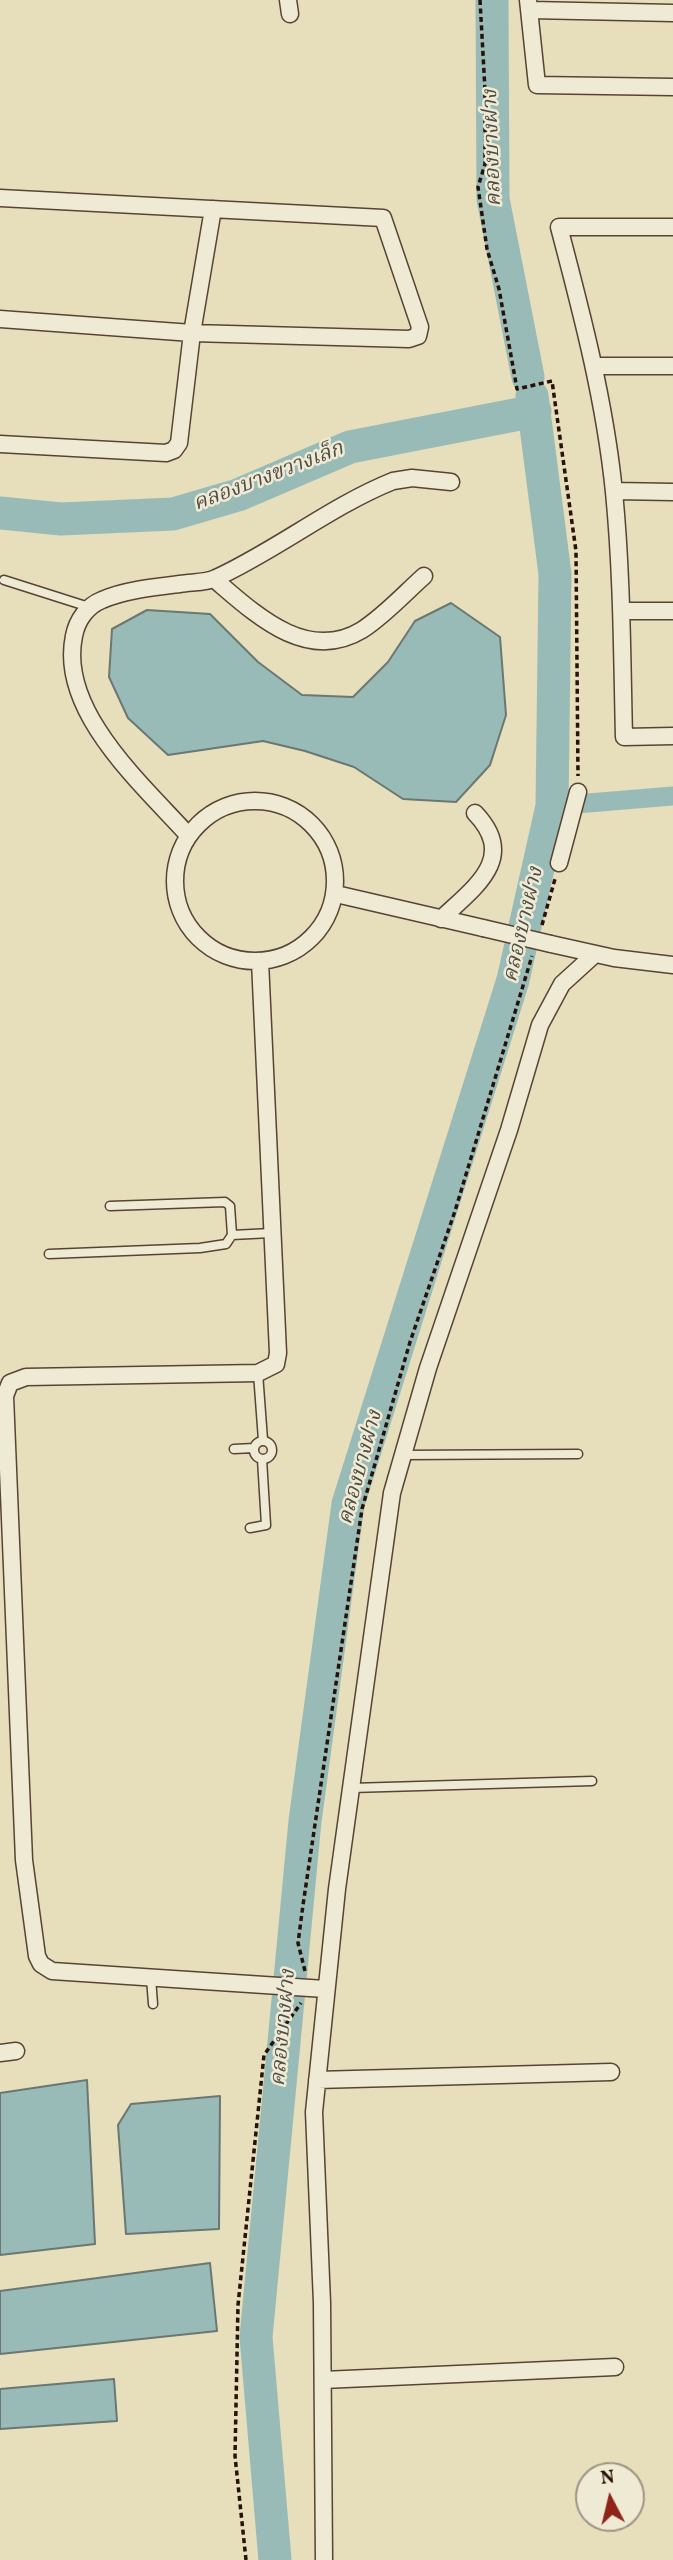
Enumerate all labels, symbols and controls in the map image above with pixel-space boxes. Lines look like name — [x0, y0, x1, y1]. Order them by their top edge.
water label: คลองบางฝาง — [479, 89, 509, 207]
water label: คลองบางขวางเล็ก — [190, 438, 348, 518]
water label: คลองบางฝาง — [500, 865, 550, 985]
water label: คลองบางฝาง — [335, 1408, 389, 1528]
water label: คลองบางฝาง — [267, 1969, 303, 2087]
north arrow — [575, 2462, 645, 2532]
text: N — [599, 2464, 616, 2492]

